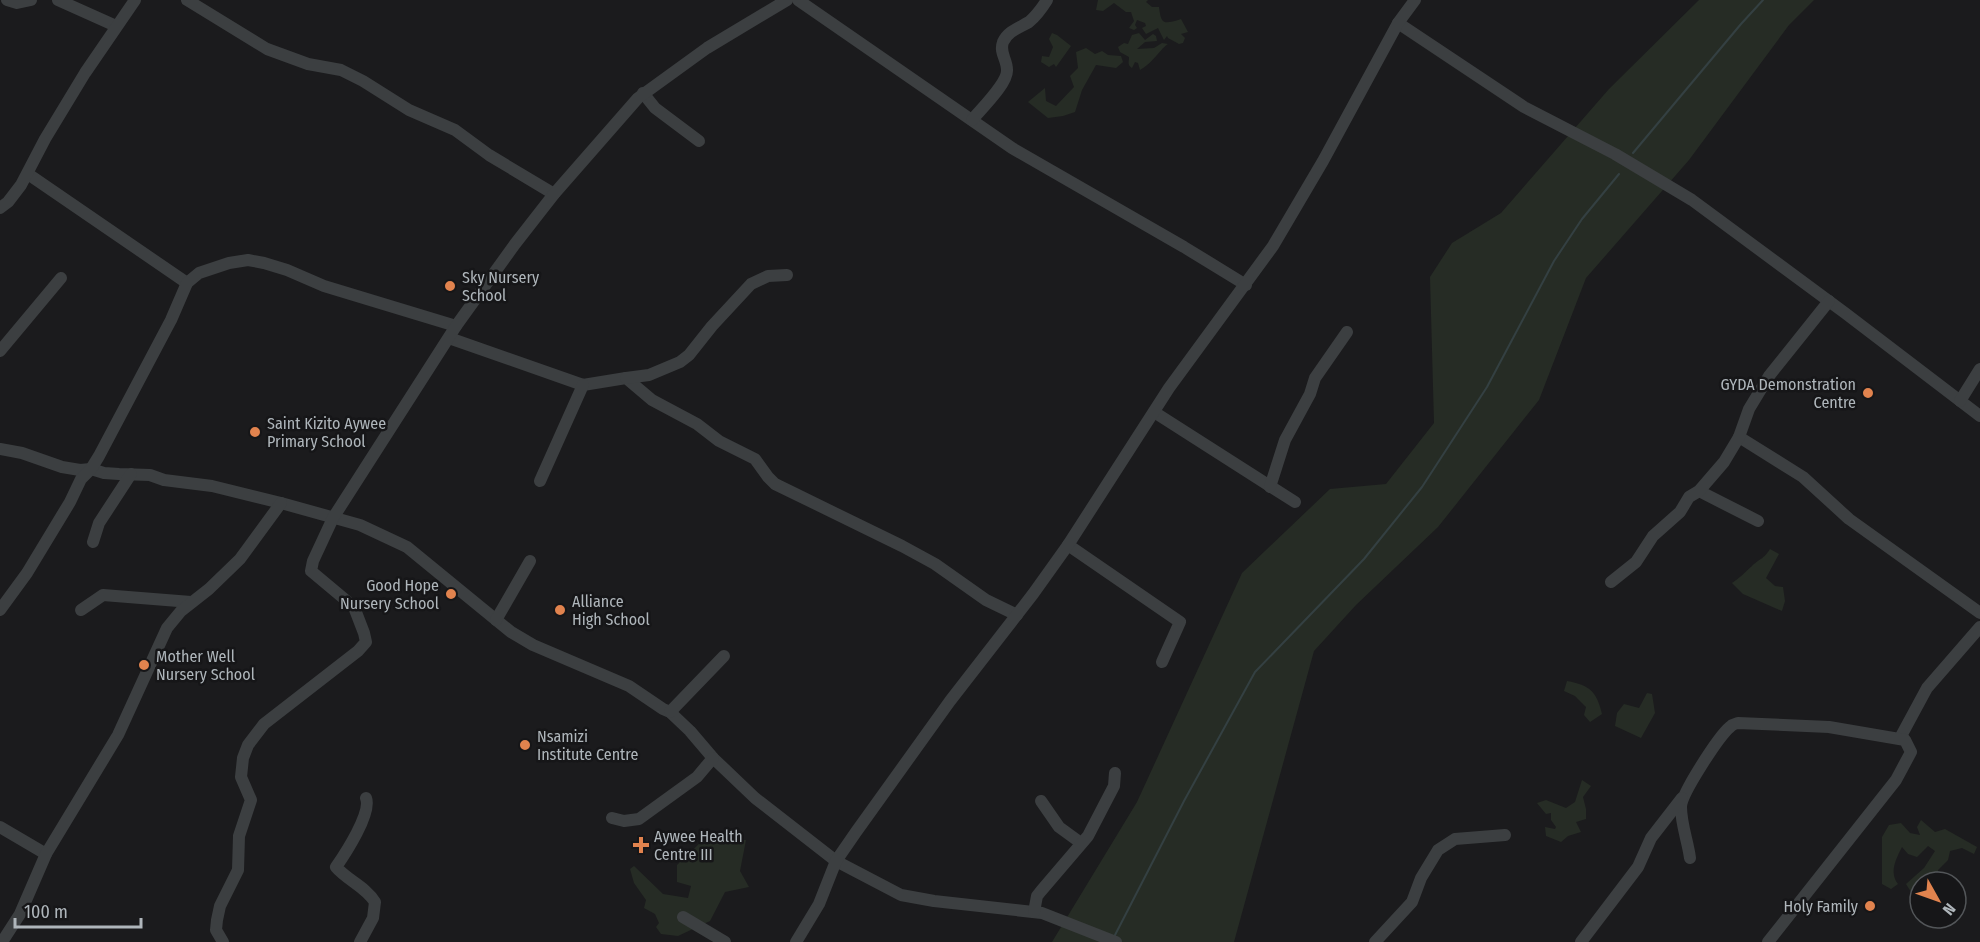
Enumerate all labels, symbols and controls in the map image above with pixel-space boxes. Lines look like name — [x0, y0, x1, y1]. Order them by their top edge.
place label: Sky Nursery School — [462, 268, 540, 305]
marker: Sky Nursery School — [443, 279, 457, 293]
place label: GYDA Demonstration Centre — [1720, 375, 1856, 412]
marker: GYDA Demonstration Centre — [1861, 386, 1875, 400]
place label: Saint Kizito Aywee Primary School — [267, 414, 386, 451]
marker: Saint Kizito Aywee Primary School — [248, 425, 262, 439]
place label: Good Hope Nursery School — [340, 576, 439, 613]
marker: Good Hope Nursery School — [444, 587, 458, 601]
place label: Alliance High School — [572, 592, 650, 629]
marker: Alliance High School — [553, 603, 567, 617]
place label: Mother Well Nursery School — [156, 647, 255, 684]
marker: Mother Well Nursery School — [137, 658, 151, 672]
place label: Nsamizi Institute Centre — [537, 727, 638, 764]
marker: Nsamizi Institute Centre — [518, 738, 532, 752]
place label: Aywee Health Centre III — [654, 827, 743, 864]
marker: Aywee Health Centre III — [632, 836, 650, 854]
north arrow — [1908, 870, 1968, 930]
scale bar — [15, 891, 141, 929]
place label: Holy Family — [1784, 897, 1859, 916]
marker: Holy Family — [1863, 899, 1877, 913]
text: N — [1939, 900, 1959, 919]
text: 100 m — [24, 901, 68, 923]

